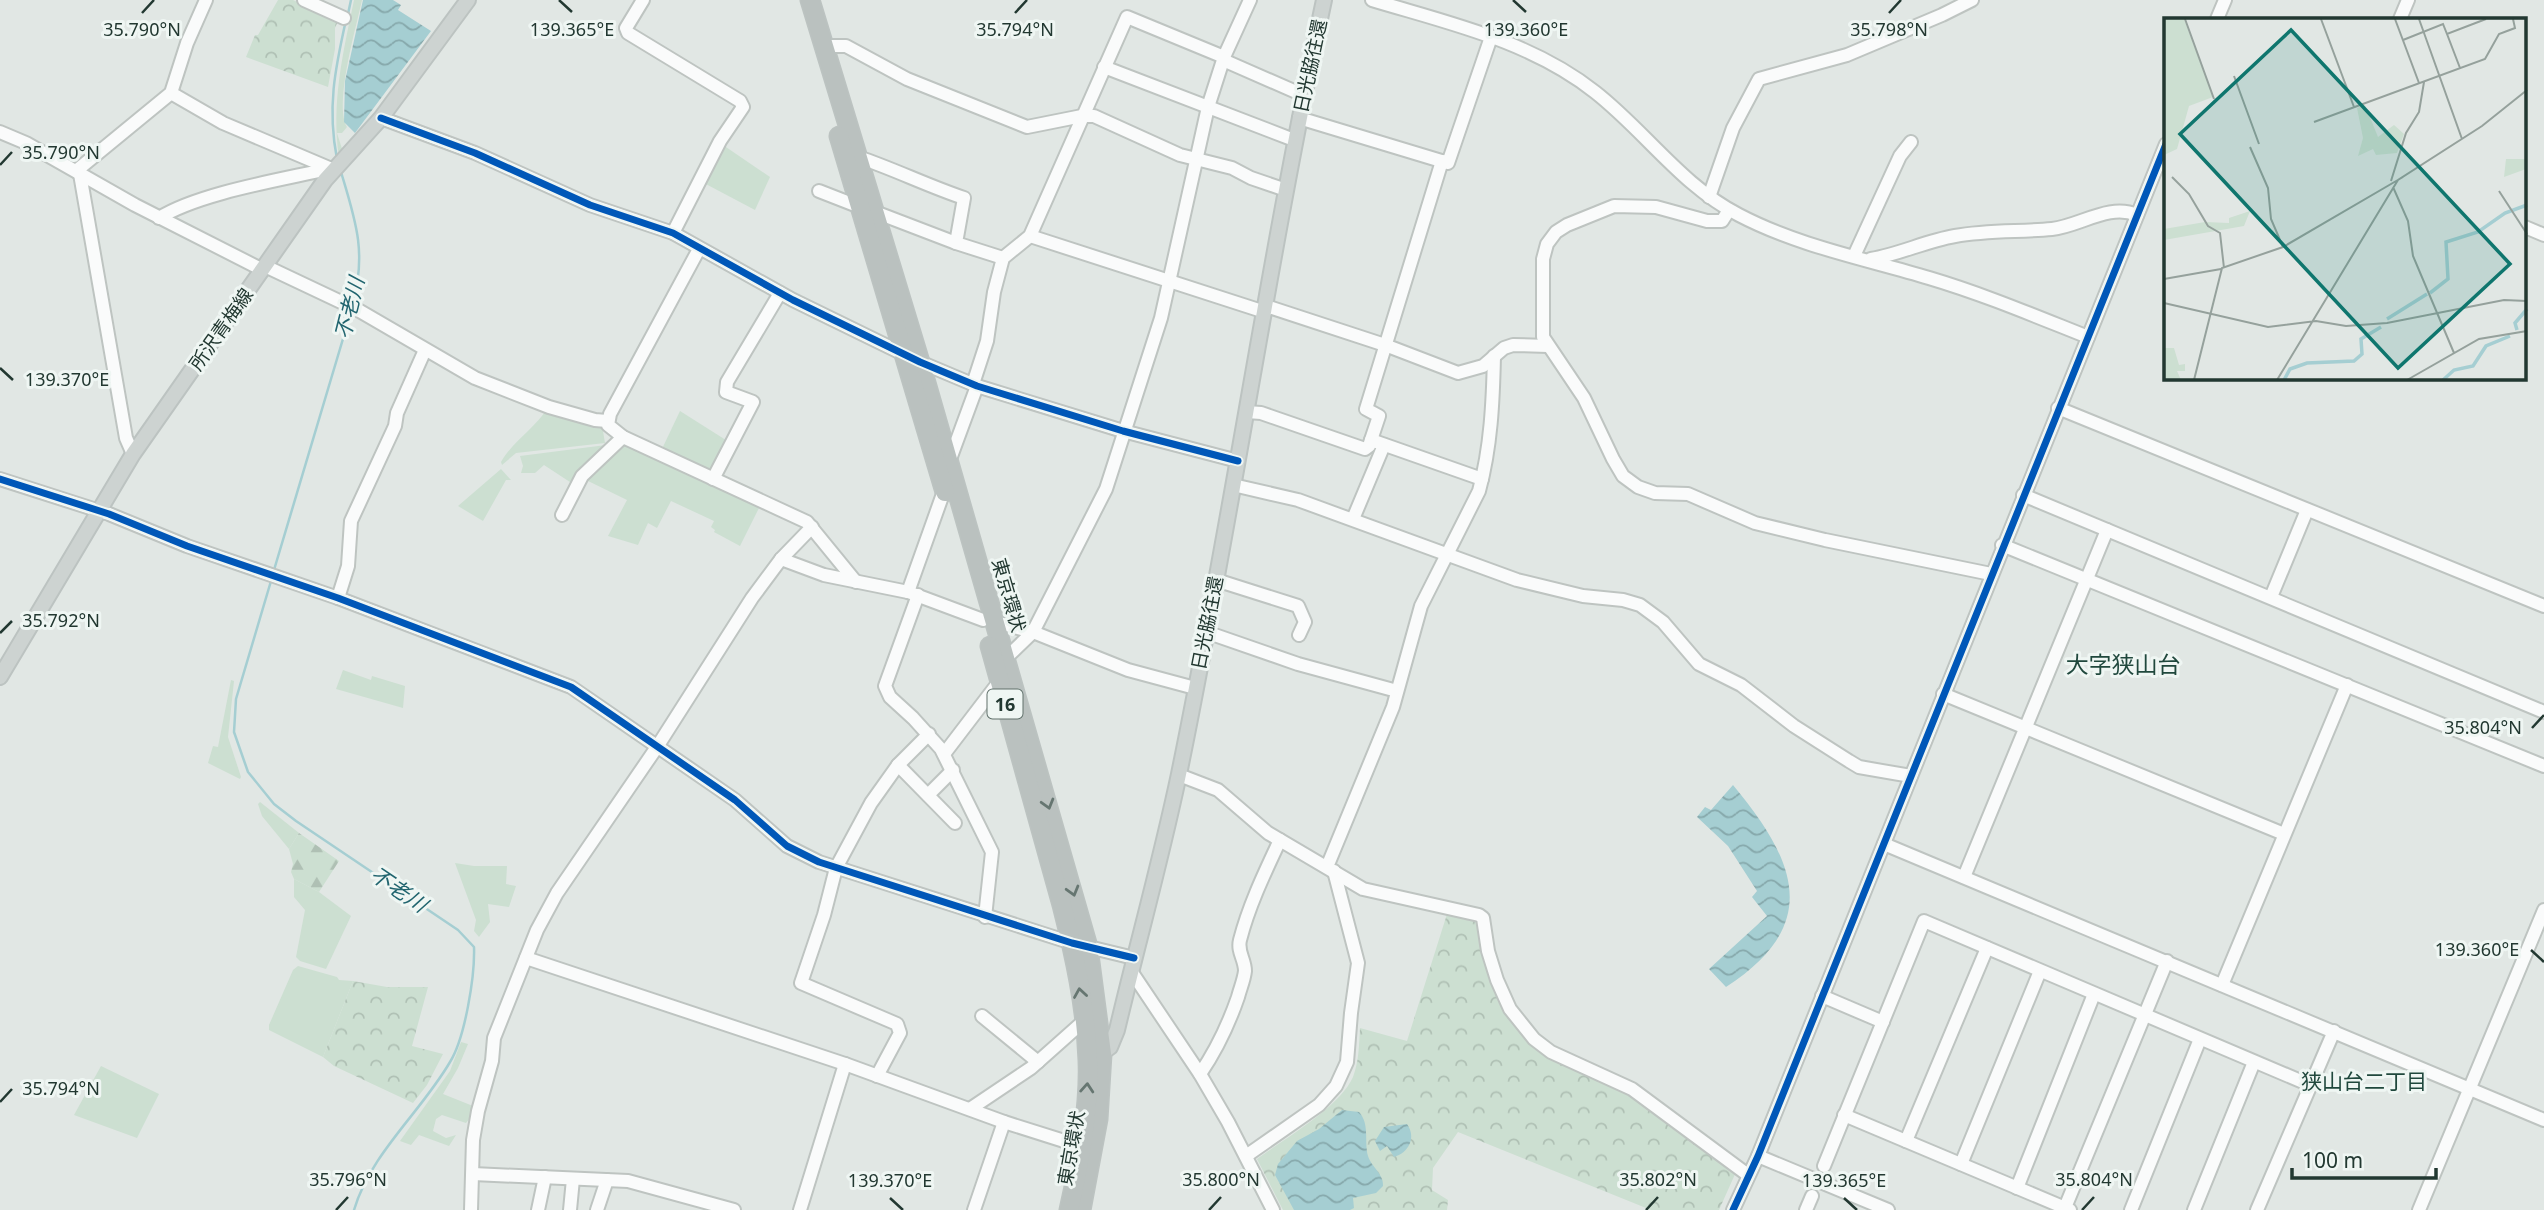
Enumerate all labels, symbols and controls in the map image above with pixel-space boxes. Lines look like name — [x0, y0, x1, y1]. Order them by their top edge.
text: 35.790°N — [103, 17, 181, 41]
text: 139.365°E — [530, 17, 614, 41]
text: 35.794°N — [976, 17, 1054, 41]
street label: 日光脇往還 — [1287, 17, 1333, 115]
text: 139.360°E — [1484, 17, 1568, 41]
text: 35.798°N — [1850, 17, 1928, 41]
inset map — [2164, 18, 2526, 380]
text: 35.790°N — [22, 140, 100, 164]
water label: 不老川 — [328, 272, 371, 342]
street label: 所沢青梅線 — [183, 283, 259, 375]
text: 139.370°E — [25, 367, 109, 391]
street label: 東京環状 — [986, 555, 1032, 635]
street label: 日光脇往還 — [1185, 574, 1229, 672]
text: 35.792°N — [22, 608, 100, 632]
district label: 大字狭山台 — [2066, 648, 2181, 680]
road number: 16 — [988, 690, 1023, 718]
text: 35.804°N — [2444, 715, 2522, 739]
one-way arrow — [1040, 798, 1055, 810]
water label: 不老川 — [365, 860, 435, 919]
one-way arrow — [1065, 885, 1080, 897]
text: 139.360°E — [2435, 937, 2519, 961]
one-way arrow — [1073, 987, 1088, 999]
district label: 狭山台二丁目 — [2301, 1067, 2427, 1095]
text: 35.794°N — [22, 1076, 100, 1100]
one-way arrow — [1079, 1083, 1094, 1094]
street label: 東京環状 — [1052, 1108, 1090, 1188]
scale bar — [2292, 1136, 2436, 1180]
text: 100 m — [2302, 1146, 2363, 1174]
text: 35.796°N — [309, 1167, 387, 1191]
text: 35.800°N — [1182, 1167, 1260, 1191]
text: 35.802°N — [1619, 1167, 1697, 1191]
text: 35.804°N — [2055, 1167, 2133, 1191]
text: 139.370°E — [848, 1168, 932, 1192]
text: 139.365°E — [1802, 1168, 1886, 1192]

